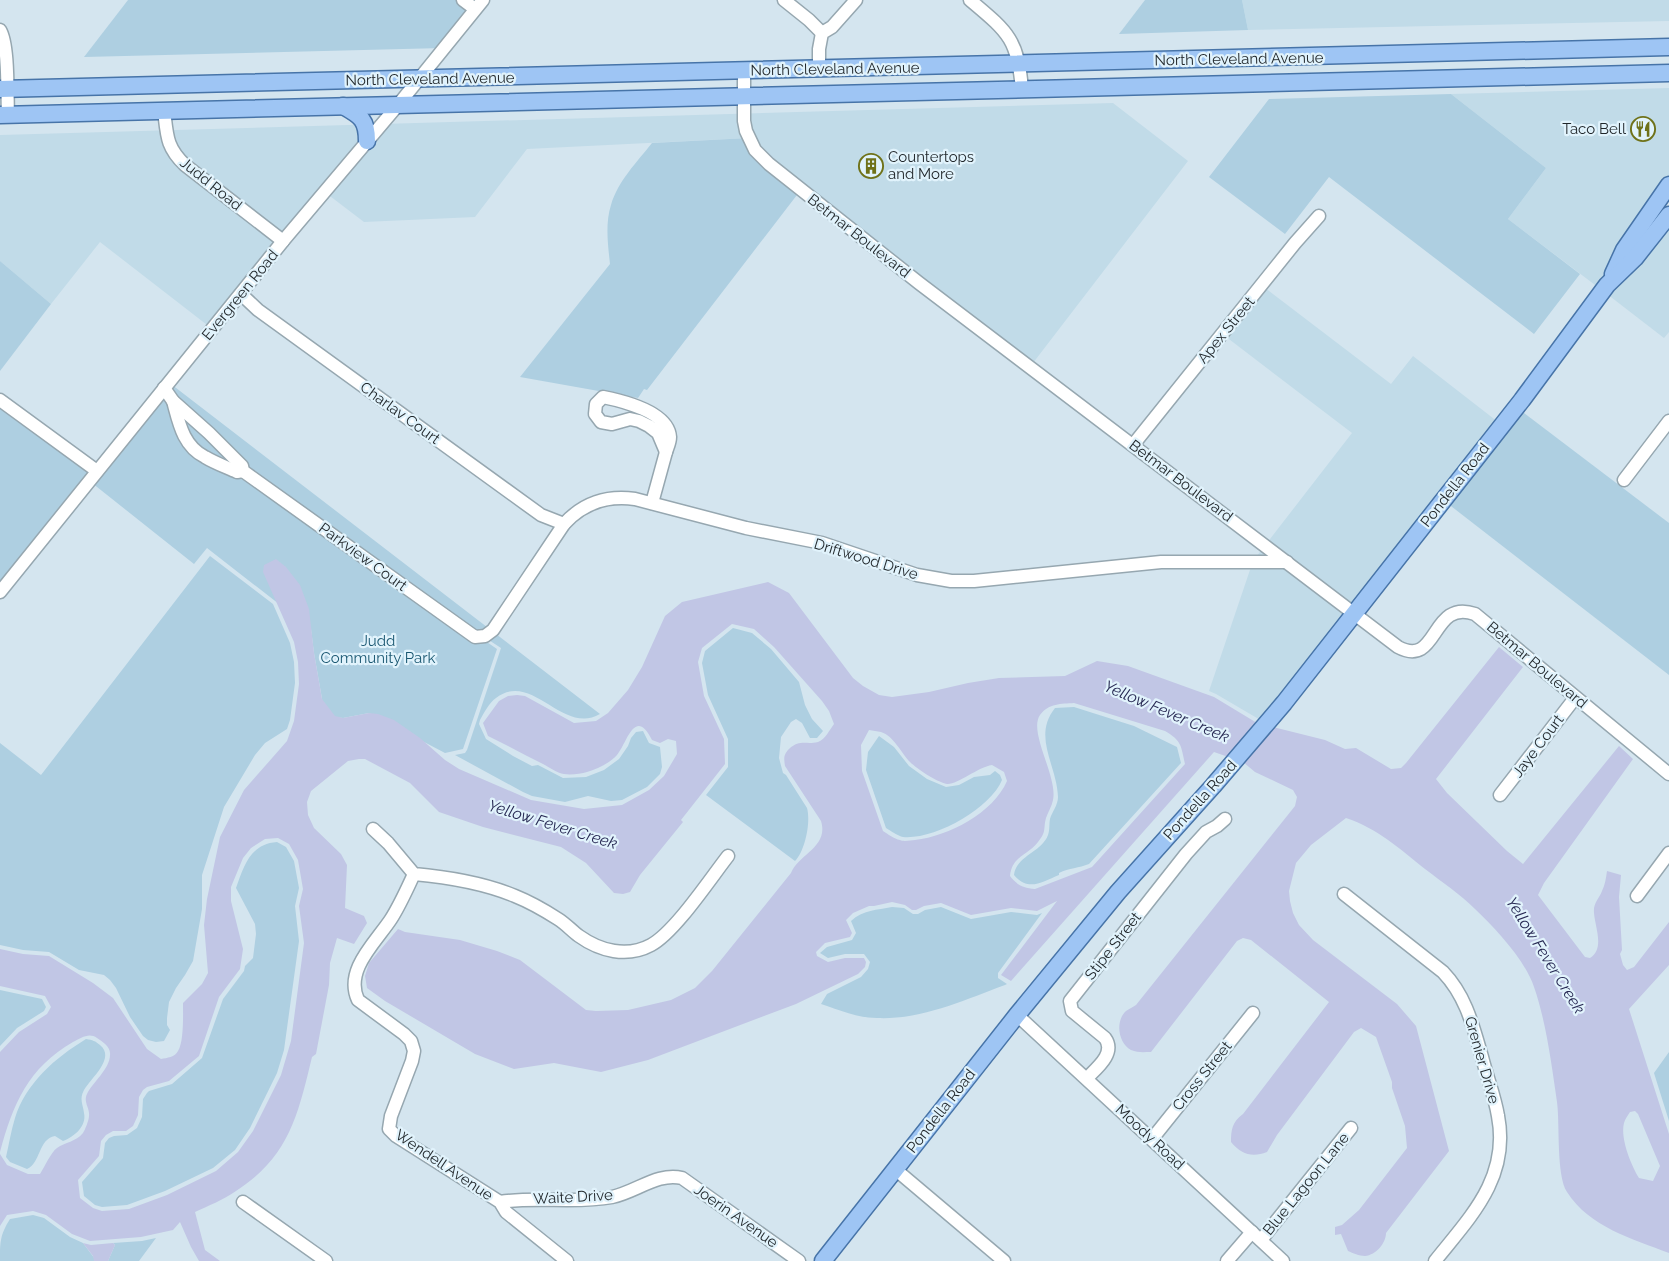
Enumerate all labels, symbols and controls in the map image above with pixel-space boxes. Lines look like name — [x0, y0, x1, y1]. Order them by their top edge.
street label: North Cleveland Avenue — [1154, 49, 1324, 69]
street label: North Cleveland Avenue — [750, 59, 920, 79]
street label: North Cleveland Avenue — [345, 69, 515, 89]
restaurant icon: Taco Bell — [1630, 116, 1656, 142]
place label: Taco Bell — [1562, 120, 1627, 138]
place label: Countertops and More — [888, 148, 974, 183]
building icon: Countertops and More — [858, 153, 884, 179]
street label: Judd Road — [176, 154, 246, 214]
street label: Betmar Boulevard — [804, 190, 914, 282]
street label: Evergreen Road — [198, 246, 282, 344]
street label: Apex Street — [1194, 293, 1258, 367]
street label: Charlav Court — [357, 378, 443, 448]
street label: Betmar Boulevard — [1126, 436, 1236, 526]
street label: Pondella Road — [1417, 440, 1493, 530]
street label: Parkview Court — [315, 519, 411, 595]
street label: Driftwood Drive — [812, 535, 920, 583]
street label: Betmar Boulevard — [1483, 618, 1591, 712]
park label: Judd Community Park — [321, 632, 436, 667]
water label: Yellow Fever Creek — [1101, 677, 1233, 747]
street label: Jaye Court — [1509, 711, 1567, 781]
street label: Pondella Road — [1159, 756, 1241, 844]
water label: Yellow Fever Creek — [486, 796, 620, 853]
water label: Yellow Fever Creek — [1502, 893, 1589, 1017]
street label: Stipe Street — [1081, 909, 1145, 983]
street label: Grenier Drive — [1461, 1014, 1503, 1106]
street label: Cross Street — [1169, 1038, 1235, 1114]
street label: Pondella Road — [903, 1066, 979, 1156]
street label: Moody Road — [1112, 1100, 1188, 1174]
street label: Wendell Avenue — [392, 1126, 496, 1204]
street label: Blue Lagoon Lane — [1259, 1129, 1353, 1239]
street label: Joerin Avenue — [691, 1180, 781, 1252]
street label: Waite Drive — [533, 1186, 613, 1208]

